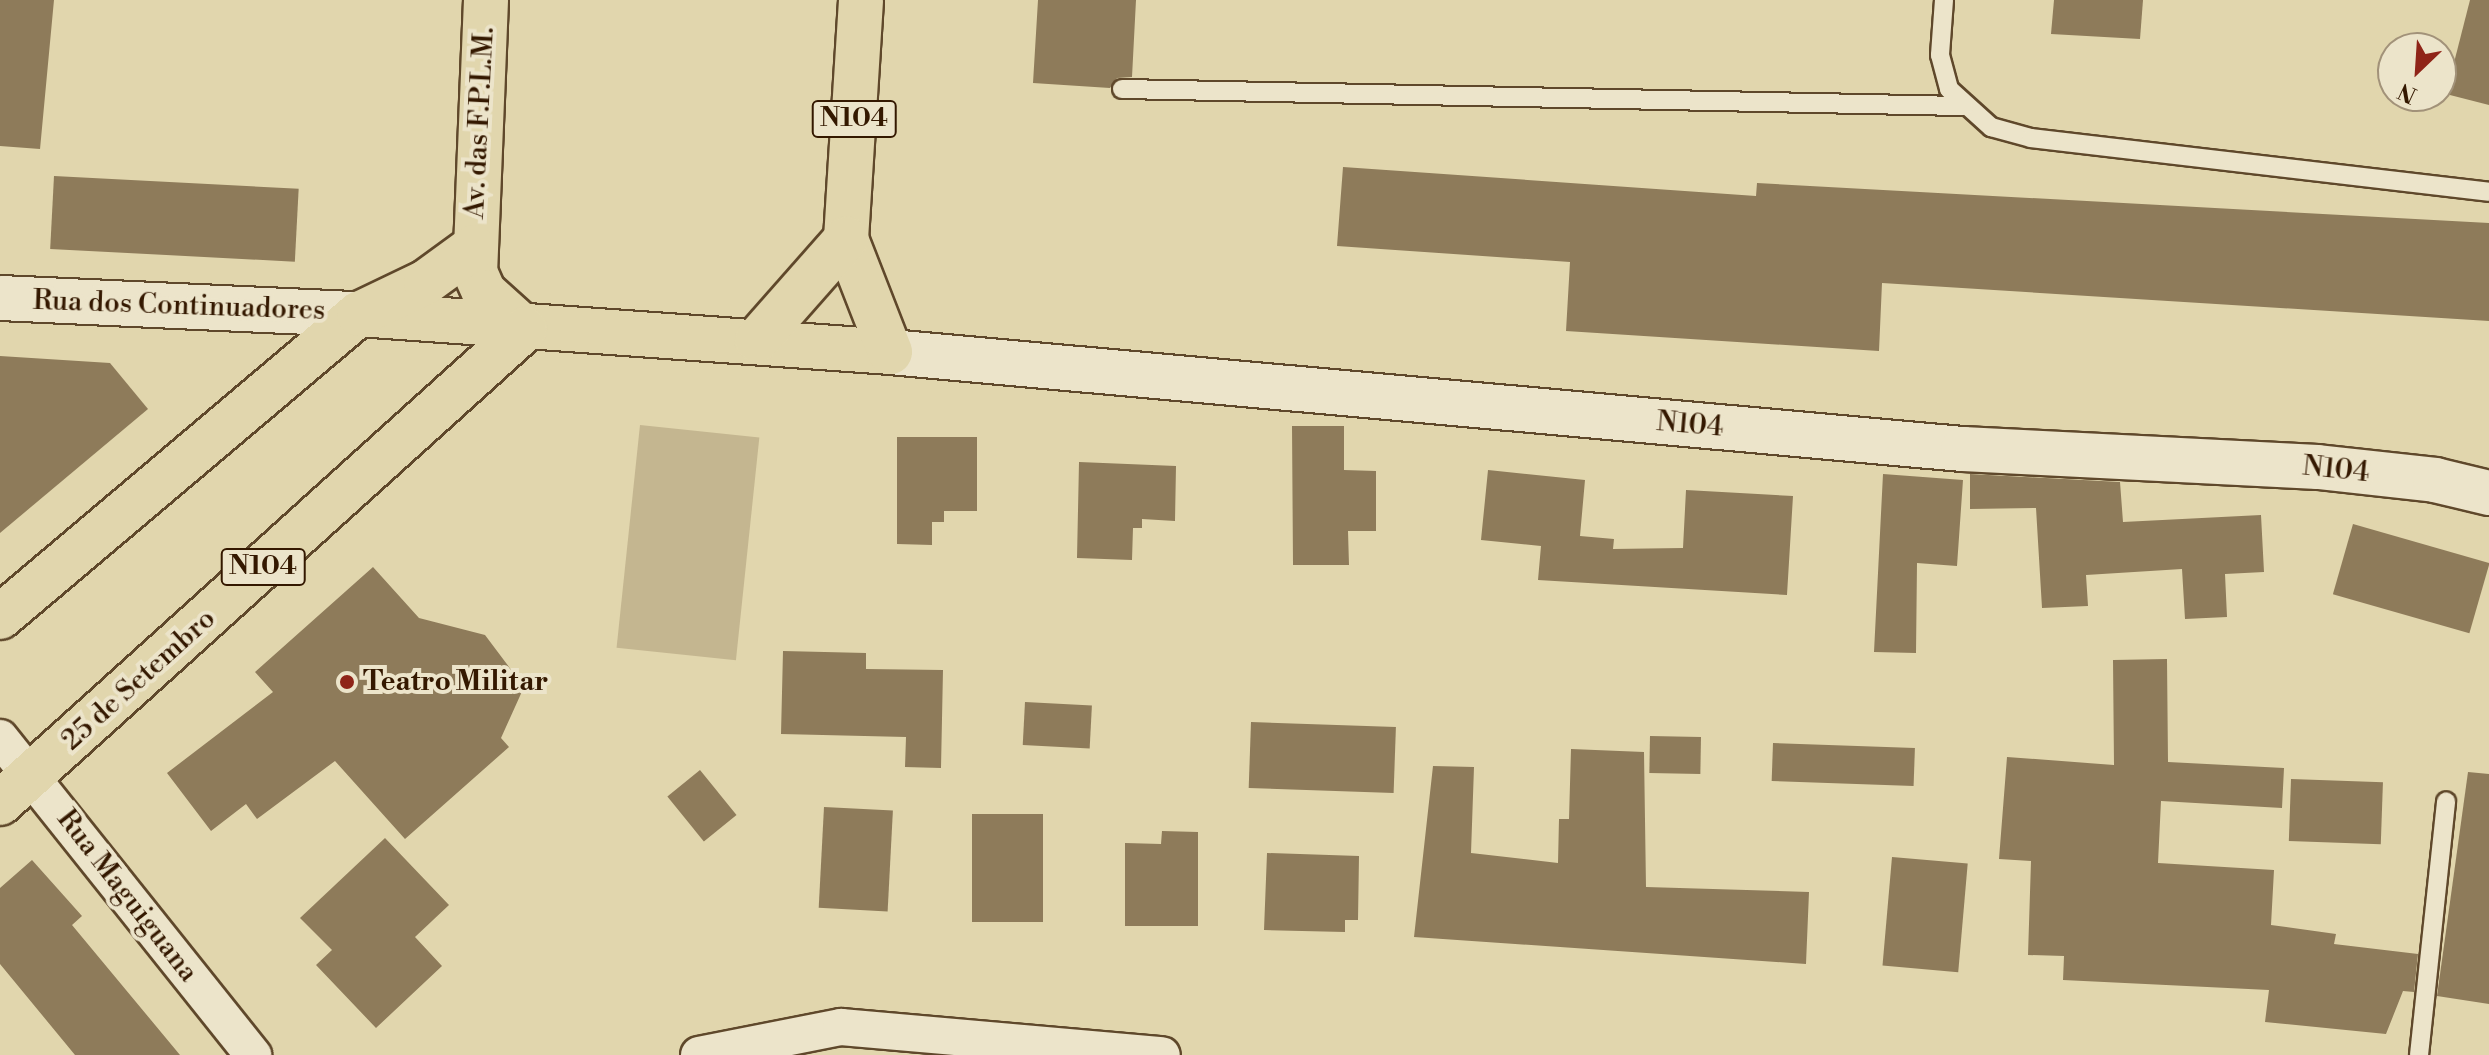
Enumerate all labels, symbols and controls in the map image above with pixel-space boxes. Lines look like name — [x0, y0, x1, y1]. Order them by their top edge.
street label: Av. das F.P.L.M. — [458, 26, 502, 220]
north arrow — [2377, 32, 2457, 112]
text: N — [2394, 76, 2421, 108]
road number: N104 — [810, 97, 898, 141]
street label: Rua dos Continuadores — [32, 284, 326, 328]
street label: N104 — [1655, 405, 1725, 445]
street label: N104 — [2301, 450, 2371, 490]
road number: N104 — [219, 545, 307, 589]
street label: 25 de Setembro — [55, 602, 223, 758]
place label: Teatro Militar — [363, 665, 549, 699]
marker: Teatro Militar — [338, 673, 356, 691]
street label: Rua Maguiguana — [49, 803, 205, 989]

